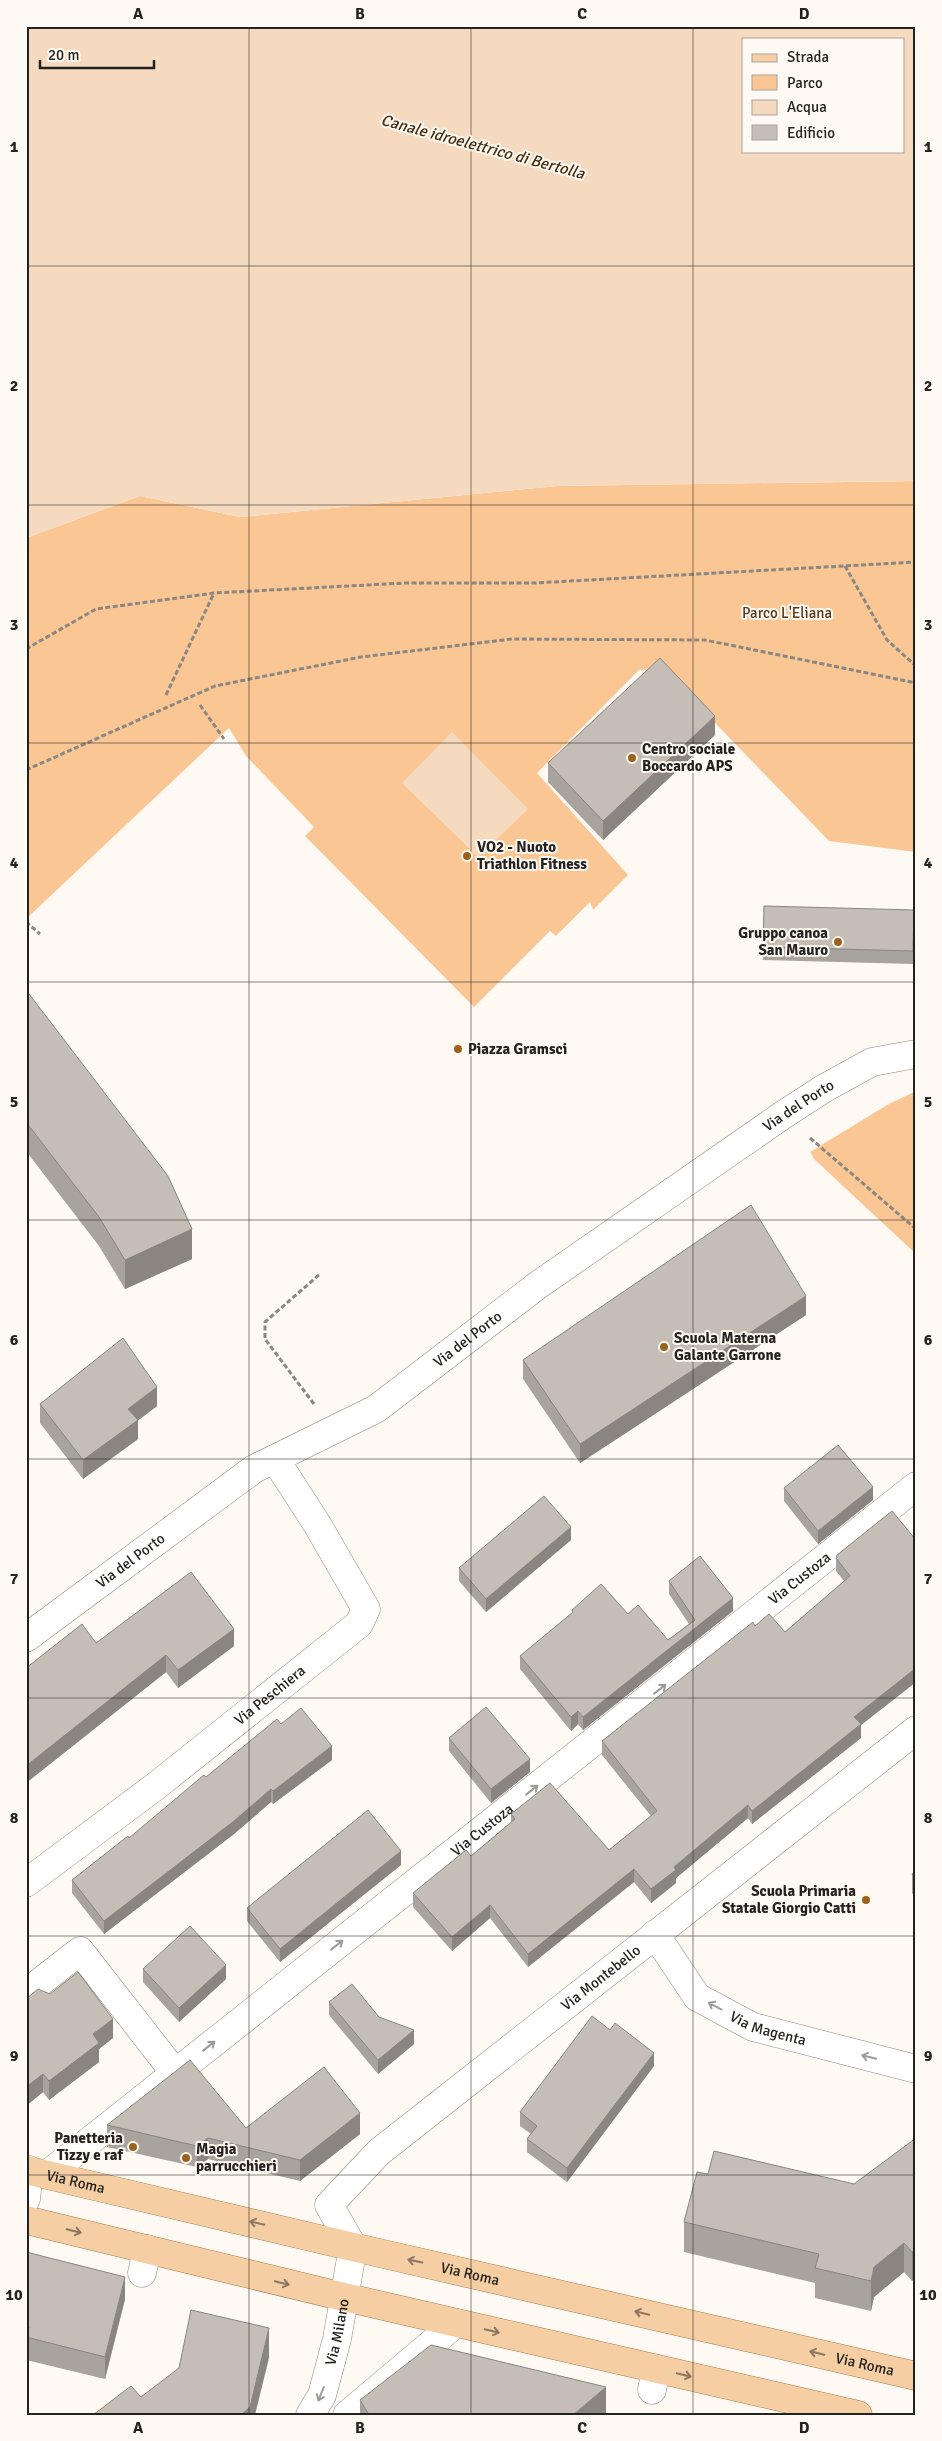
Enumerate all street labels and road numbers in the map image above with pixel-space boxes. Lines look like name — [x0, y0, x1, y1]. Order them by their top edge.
street label: Via del Porto — [759, 1076, 837, 1135]
street label: Via del Porto — [430, 1307, 505, 1371]
street label: Via del Porto — [92, 1529, 169, 1592]
street label: Via Custoza — [765, 1548, 834, 1608]
street label: Via Peschiera — [231, 1661, 309, 1729]
street label: Via Custoza — [447, 1800, 517, 1860]
street label: Via Montebello — [557, 1941, 644, 2014]
street label: Via Magenta — [727, 2007, 808, 2049]
street label: Via Roma — [44, 2166, 107, 2197]
street label: Via Roma — [439, 2258, 501, 2289]
street label: Via Milano — [321, 2297, 353, 2368]
street label: Via Roma — [834, 2349, 896, 2380]

